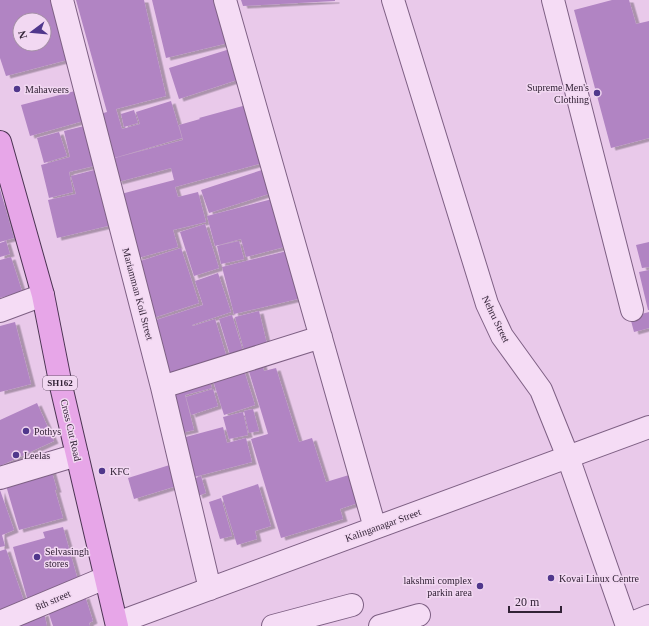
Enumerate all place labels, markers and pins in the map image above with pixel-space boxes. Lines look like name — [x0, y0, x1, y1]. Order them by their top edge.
place label: Supreme Men's Clothing — [527, 82, 589, 105]
marker: Mahaveers — [12, 84, 22, 94]
place label: Mahaveers — [25, 84, 69, 95]
marker: Supreme Men's Clothing — [592, 88, 602, 98]
marker: Pothys — [21, 426, 31, 436]
place label: Pothys — [34, 426, 61, 437]
marker: Leelas — [11, 450, 21, 460]
place label: Leelas — [24, 450, 50, 461]
marker: KFC — [97, 466, 107, 476]
place label: KFC — [110, 466, 130, 477]
place label: Selvasingh stores — [45, 546, 89, 569]
marker: Selvasingh stores — [32, 552, 42, 562]
marker: Kovai Linux Centre — [546, 573, 556, 583]
place label: Kovai Linux Centre — [559, 573, 640, 584]
place label: lakshmi complex parkin area — [403, 575, 473, 598]
marker: lakshmi complex parkin area — [475, 581, 485, 591]

